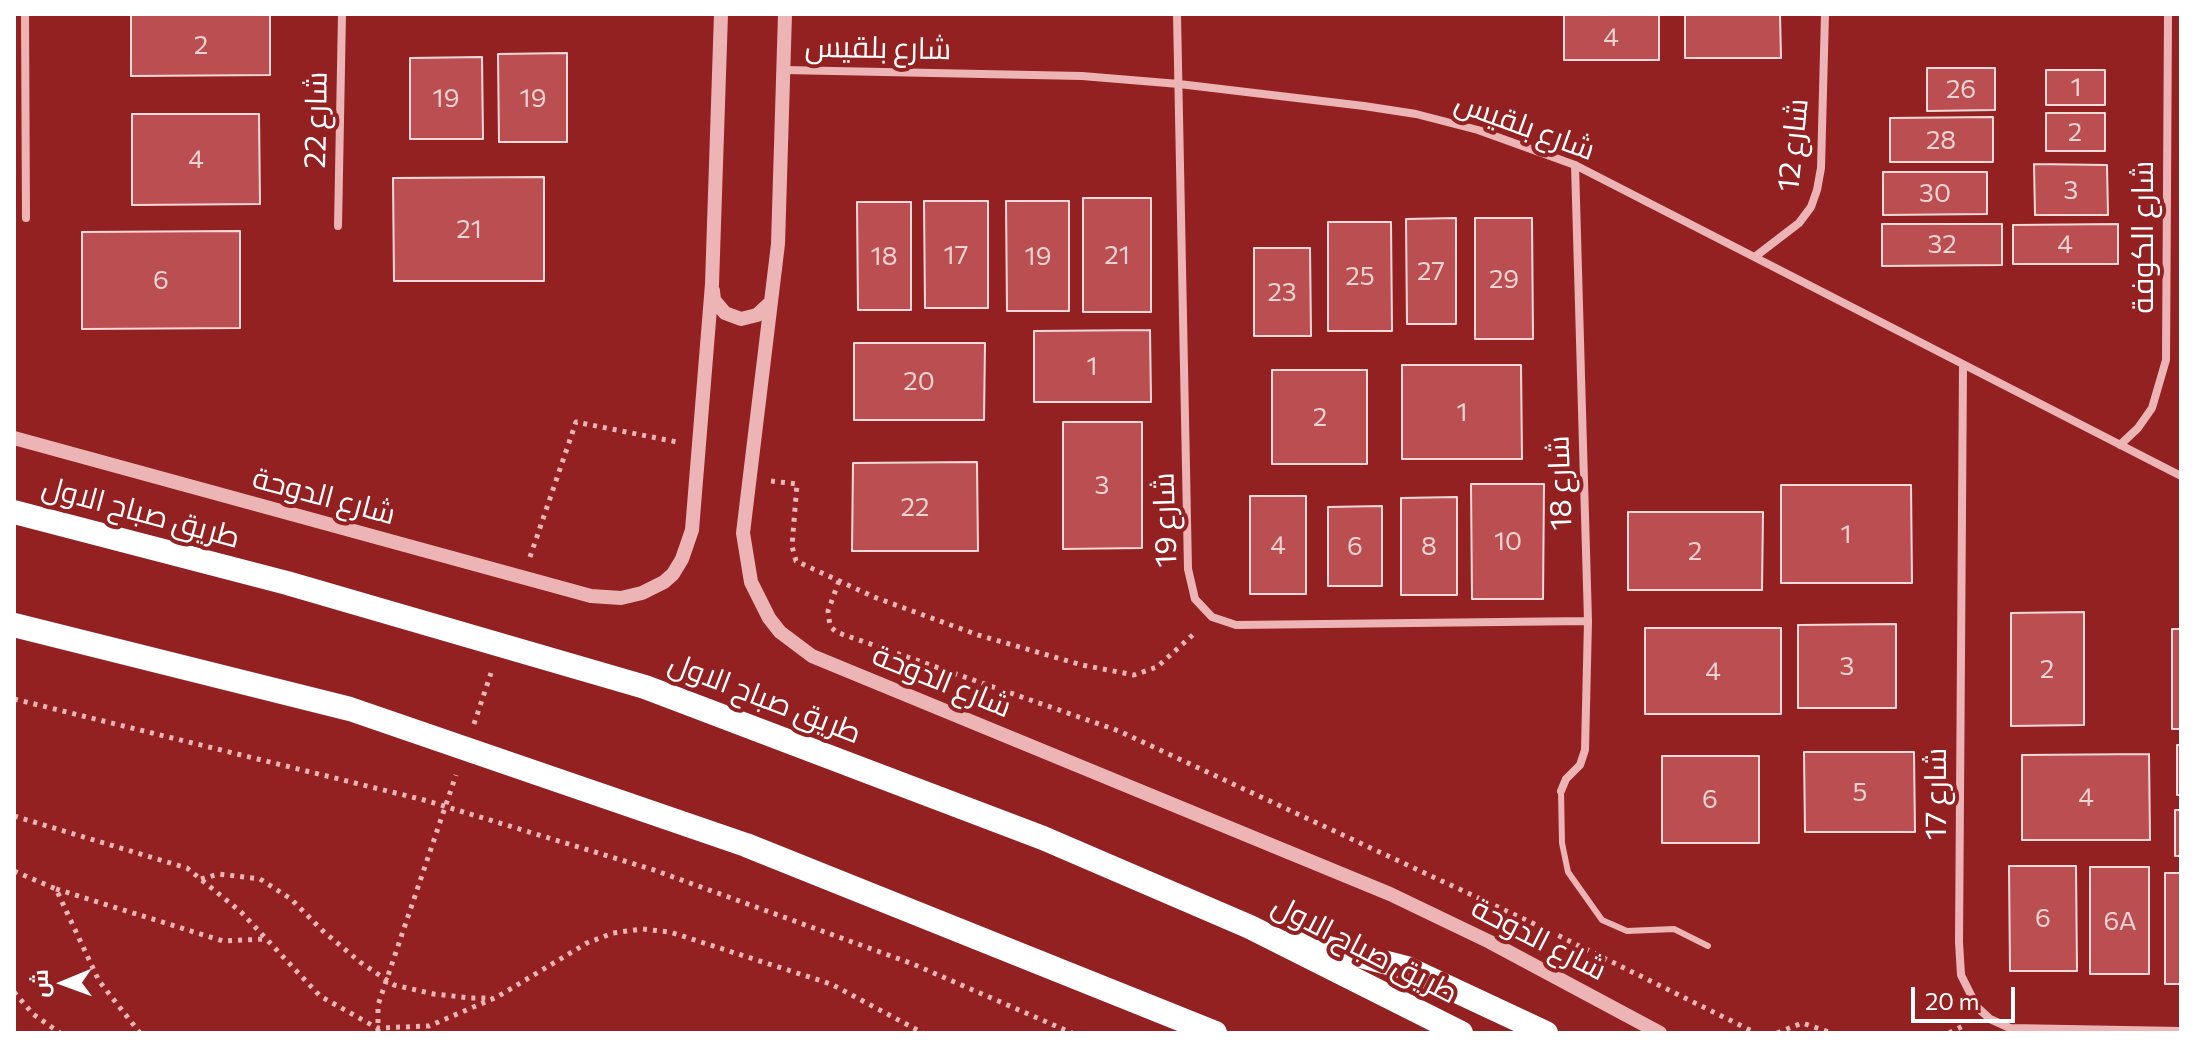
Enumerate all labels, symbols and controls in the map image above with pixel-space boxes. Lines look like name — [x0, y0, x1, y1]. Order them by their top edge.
house number: 4 — [1603, 21, 1619, 53]
house number: 2 — [194, 29, 208, 61]
street label: شارع بلقيس — [804, 29, 952, 67]
street label: شارع 22 — [297, 71, 335, 169]
house number: 1 — [2070, 71, 2082, 103]
house number: 26 — [1946, 73, 1976, 105]
house number: 19 — [433, 82, 459, 114]
house number: 19 — [520, 82, 546, 114]
street label: شارع بلقيس — [1450, 84, 1600, 168]
street label: شارع 12 — [1770, 97, 1816, 193]
house number: 2 — [2068, 116, 2082, 148]
house number: 28 — [1926, 124, 1956, 156]
house number: 4 — [188, 143, 204, 175]
street label: شارع الكوفة — [2125, 161, 2161, 313]
house number: 3 — [2064, 174, 2078, 206]
house number: 30 — [1919, 177, 1951, 209]
house number: 21 — [456, 213, 482, 245]
house number: 32 — [1927, 228, 1957, 260]
house number: 4 — [2057, 228, 2073, 260]
house number: 17 — [944, 239, 968, 271]
house number: 21 — [1104, 239, 1130, 271]
house number: 18 — [871, 240, 897, 272]
house number: 19 — [1025, 240, 1051, 272]
house number: 27 — [1417, 255, 1445, 287]
house number: 25 — [1345, 260, 1375, 292]
house number: 29 — [1489, 263, 1519, 295]
house number: 6 — [153, 264, 169, 296]
house number: 23 — [1267, 276, 1297, 308]
house number: 1 — [1086, 350, 1098, 382]
house number: 20 — [903, 365, 935, 397]
house number: 1 — [1456, 396, 1468, 428]
house number: 2 — [1313, 401, 1327, 433]
street label: شارع 18 — [1540, 435, 1580, 531]
street label: شارع الدوحة — [249, 460, 399, 532]
street label: طريق صباح الاول — [38, 468, 244, 556]
house number: 3 — [1095, 469, 1109, 501]
street label: شارع 19 — [1145, 472, 1185, 568]
house number: 22 — [901, 491, 929, 523]
house number: 1 — [1840, 518, 1852, 550]
house number: 10 — [1494, 525, 1522, 557]
house number: 4 — [1270, 529, 1286, 561]
house number: 6 — [1347, 530, 1363, 562]
house number: 8 — [1421, 530, 1437, 562]
house number: 2 — [1688, 535, 1702, 567]
street label: شارع الدوحة — [867, 637, 1017, 725]
street label: طريق صباح الاول — [664, 645, 866, 751]
house number: 3 — [1840, 650, 1854, 682]
house number: 2 — [2040, 653, 2054, 685]
house number: 4 — [1705, 655, 1721, 687]
street label: شارع 17 — [1918, 748, 1954, 840]
house number: 5 — [1853, 776, 1867, 808]
house number: 4 — [2078, 781, 2094, 813]
house number: 6 — [1702, 783, 1718, 815]
street label: طريق صباح الاول — [1266, 887, 1464, 1011]
street label: شارع الدوحة — [1466, 890, 1612, 988]
house number: 6 — [2035, 902, 2051, 934]
house number: 6A — [2103, 905, 2137, 937]
north arrow — [24, 943, 104, 1023]
text: ش — [26, 969, 53, 998]
scale bar — [1915, 971, 2019, 1021]
text: 20 m — [1925, 986, 1979, 1015]

